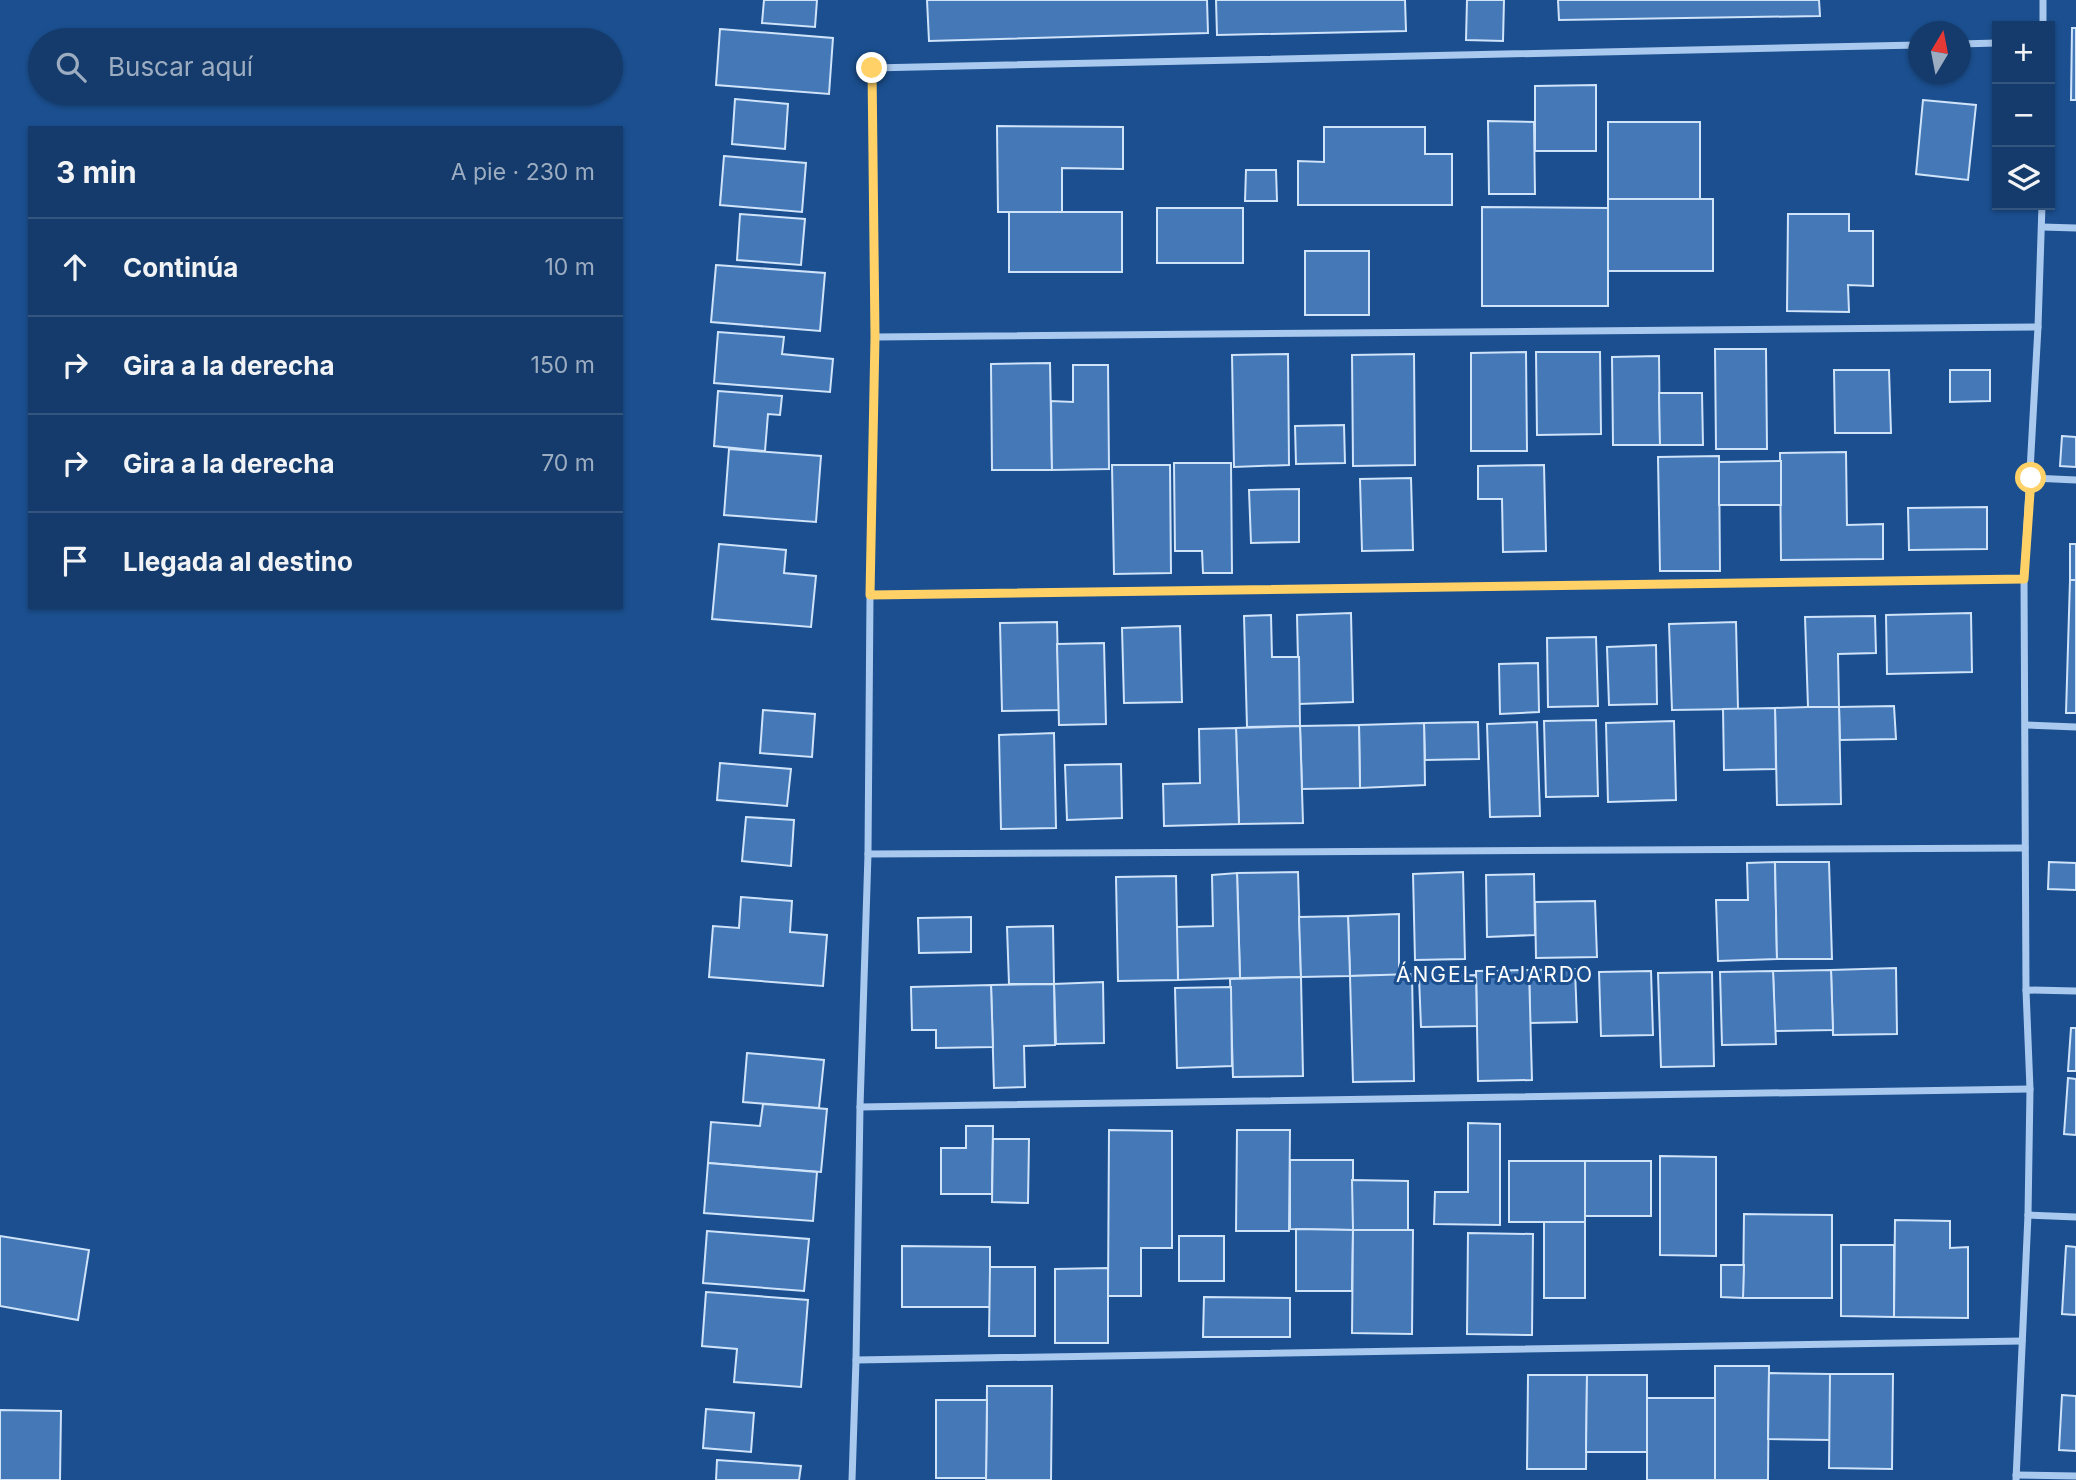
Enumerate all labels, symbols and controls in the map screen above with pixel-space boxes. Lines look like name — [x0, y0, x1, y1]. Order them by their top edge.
north arrow — [1908, 21, 1971, 84]
map controls — [1992, 21, 2055, 210]
button: + — [1992, 21, 2055, 84]
search box — [28, 28, 623, 105]
icon: search — [52, 48, 90, 86]
text: Buscar aquí — [108, 51, 253, 82]
route end — [856, 52, 887, 83]
button: − — [1992, 84, 2055, 147]
button: layers — [1992, 147, 2055, 210]
text: 3 min — [56, 154, 137, 190]
text: A pie · 230 m — [451, 158, 595, 186]
icon: ahead — [56, 248, 94, 286]
text: Continúa — [123, 252, 238, 283]
text: 10 m — [545, 253, 595, 281]
icon: right — [56, 346, 94, 384]
text: Gira a la derecha — [123, 350, 335, 381]
text: 150 m — [531, 351, 595, 379]
icon: right — [56, 444, 94, 482]
text: Gira a la derecha — [123, 448, 335, 479]
text: 70 m — [541, 449, 595, 477]
route start — [2015, 462, 2046, 493]
icon: arrive — [56, 542, 94, 580]
text: Llegada al destino — [123, 546, 353, 577]
district label: ÁNGEL FAJARDO — [1396, 961, 1594, 987]

